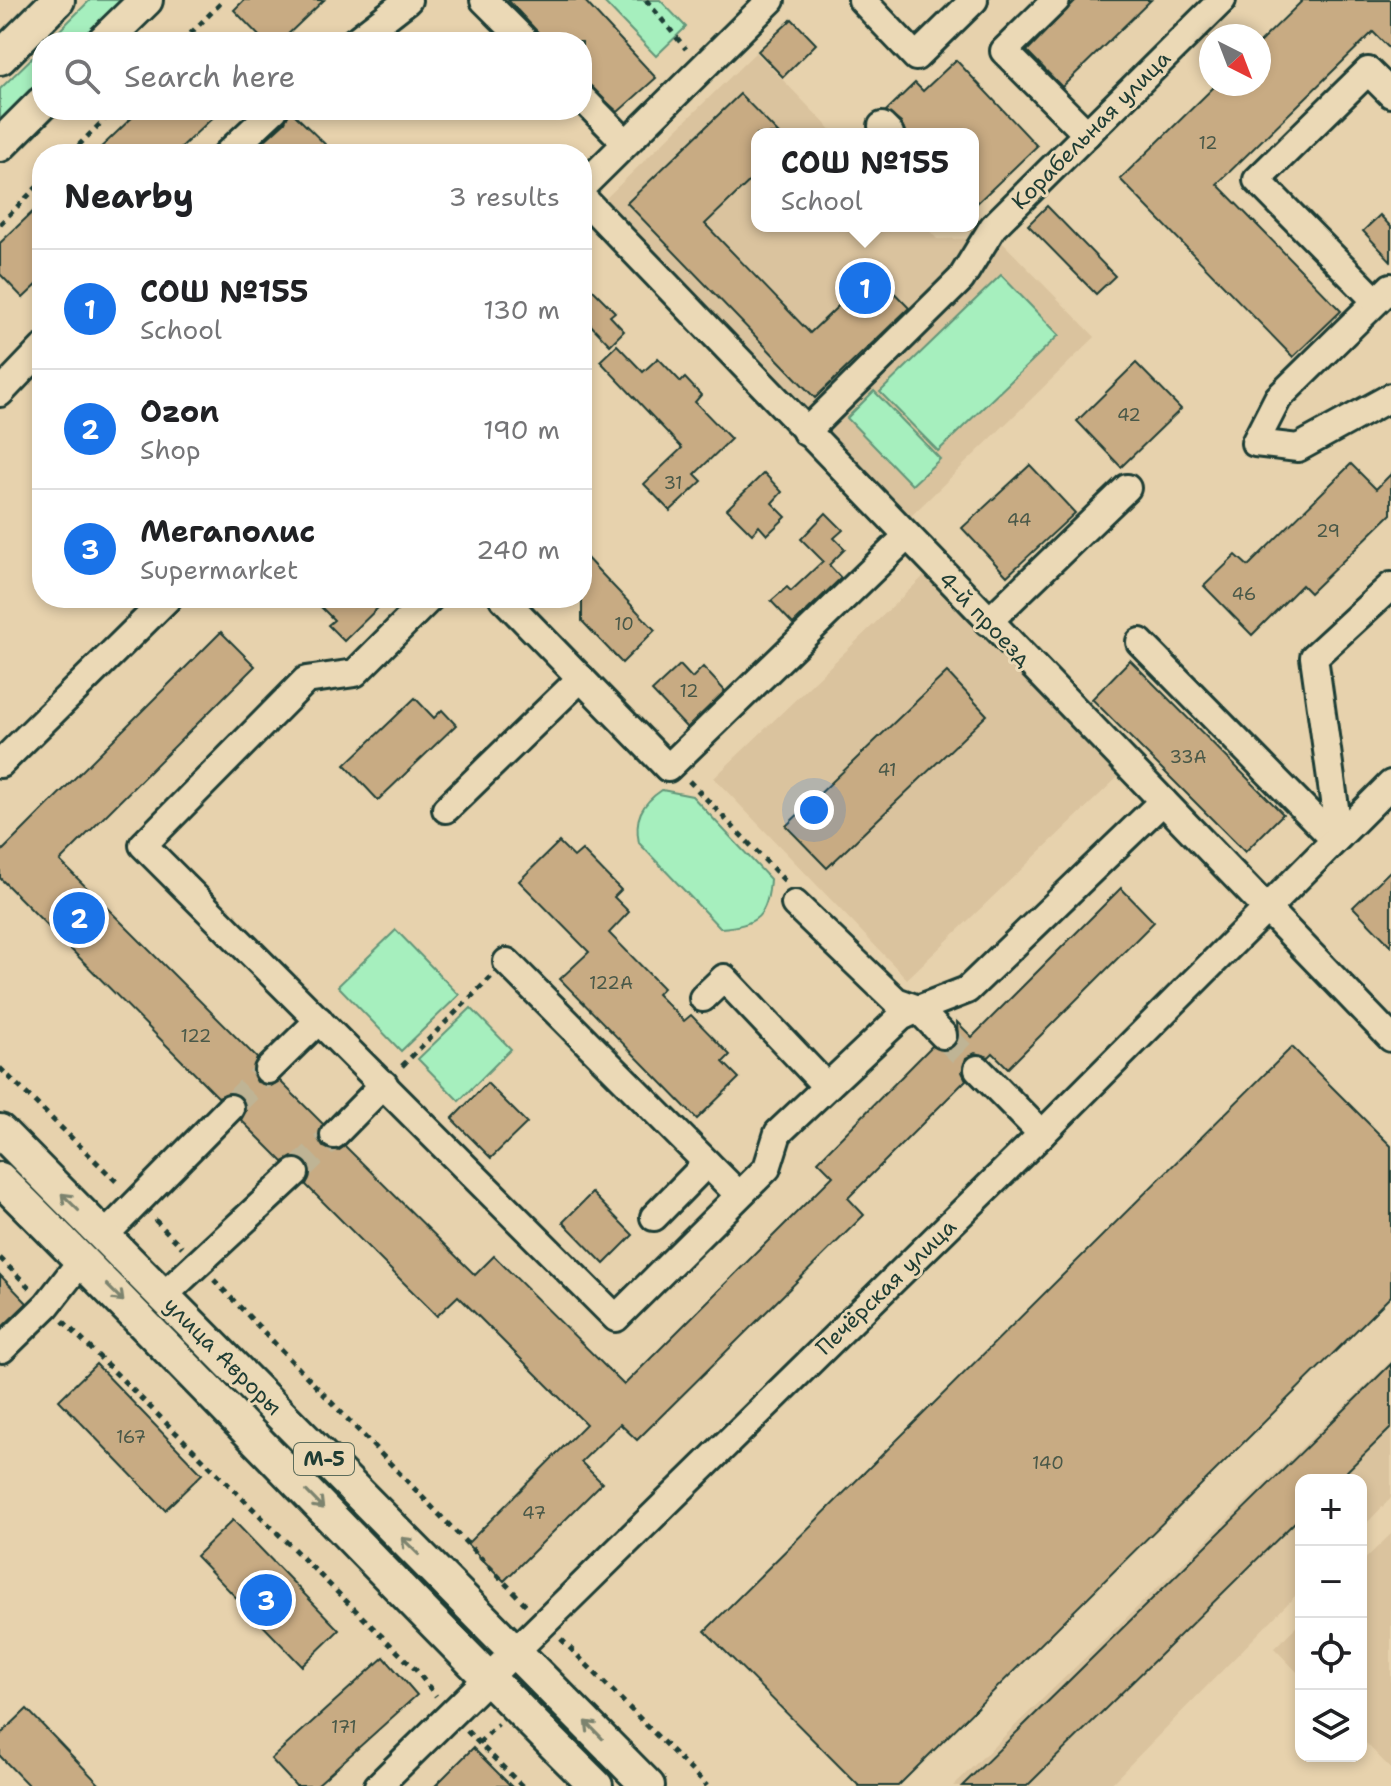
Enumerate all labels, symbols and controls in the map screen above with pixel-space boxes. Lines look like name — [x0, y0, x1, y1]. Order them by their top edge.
north arrow — [1199, 24, 1271, 96]
search box — [32, 32, 592, 120]
street label: Корабельная улица — [1005, 44, 1177, 216]
icon: search — [60, 54, 104, 98]
text: Search here — [124, 56, 295, 97]
popup — [751, 128, 979, 232]
house number: 12 — [1198, 131, 1218, 155]
text: СОШ №155 — [781, 142, 949, 183]
text: Nearby — [64, 173, 194, 219]
text: 3 results — [448, 179, 560, 214]
text: School — [781, 183, 863, 218]
pin: 1 — [839, 258, 891, 318]
text: СОШ №155 — [140, 271, 309, 312]
text: 1 — [84, 292, 96, 327]
text: 130 m — [483, 292, 560, 327]
text: School — [140, 312, 222, 347]
text: Ozon — [140, 391, 219, 432]
house number: 42 — [1117, 403, 1141, 427]
text: 2 — [81, 412, 99, 447]
text: 190 m — [483, 412, 560, 447]
text: Shop — [140, 432, 201, 467]
house number: 31 — [663, 471, 683, 495]
house number: 44 — [1007, 508, 1031, 532]
text: Мегаполис — [140, 511, 315, 552]
house number: 29 — [1316, 519, 1340, 543]
text: 3 — [81, 532, 99, 567]
text: 240 m — [476, 532, 560, 567]
text: Supermarket — [140, 552, 298, 587]
street label: 4-й проезд — [932, 565, 1038, 673]
house number: 46 — [1232, 582, 1256, 606]
house number: 10 — [614, 612, 634, 636]
house number: 12 — [679, 679, 699, 703]
house number: 33А — [1169, 745, 1207, 769]
house number: 41 — [877, 758, 897, 782]
your location — [794, 790, 834, 830]
pin: 2 — [53, 888, 105, 948]
house number: 122А — [589, 971, 633, 995]
house number: 122 — [181, 1024, 211, 1048]
one-way arrow — [61, 1193, 80, 1212]
street label: Печёрская улица — [809, 1212, 963, 1362]
one-way arrow — [105, 1283, 124, 1302]
street label: улица Авроры — [158, 1291, 288, 1421]
house number: 167 — [116, 1425, 146, 1449]
road number: М-5 — [294, 1443, 354, 1475]
house number: 140 — [1032, 1451, 1064, 1475]
map controls — [1295, 1474, 1367, 1762]
button: + — [1295, 1474, 1367, 1546]
one-way arrow — [305, 1490, 323, 1510]
house number: 47 — [522, 1501, 546, 1525]
one-way arrow — [401, 1537, 420, 1556]
button: − — [1295, 1546, 1367, 1618]
pin: 3 — [240, 1570, 292, 1630]
button: locate — [1295, 1618, 1367, 1690]
button: layers — [1295, 1690, 1367, 1762]
house number: 171 — [331, 1715, 357, 1739]
one-way arrow — [584, 1720, 603, 1740]

